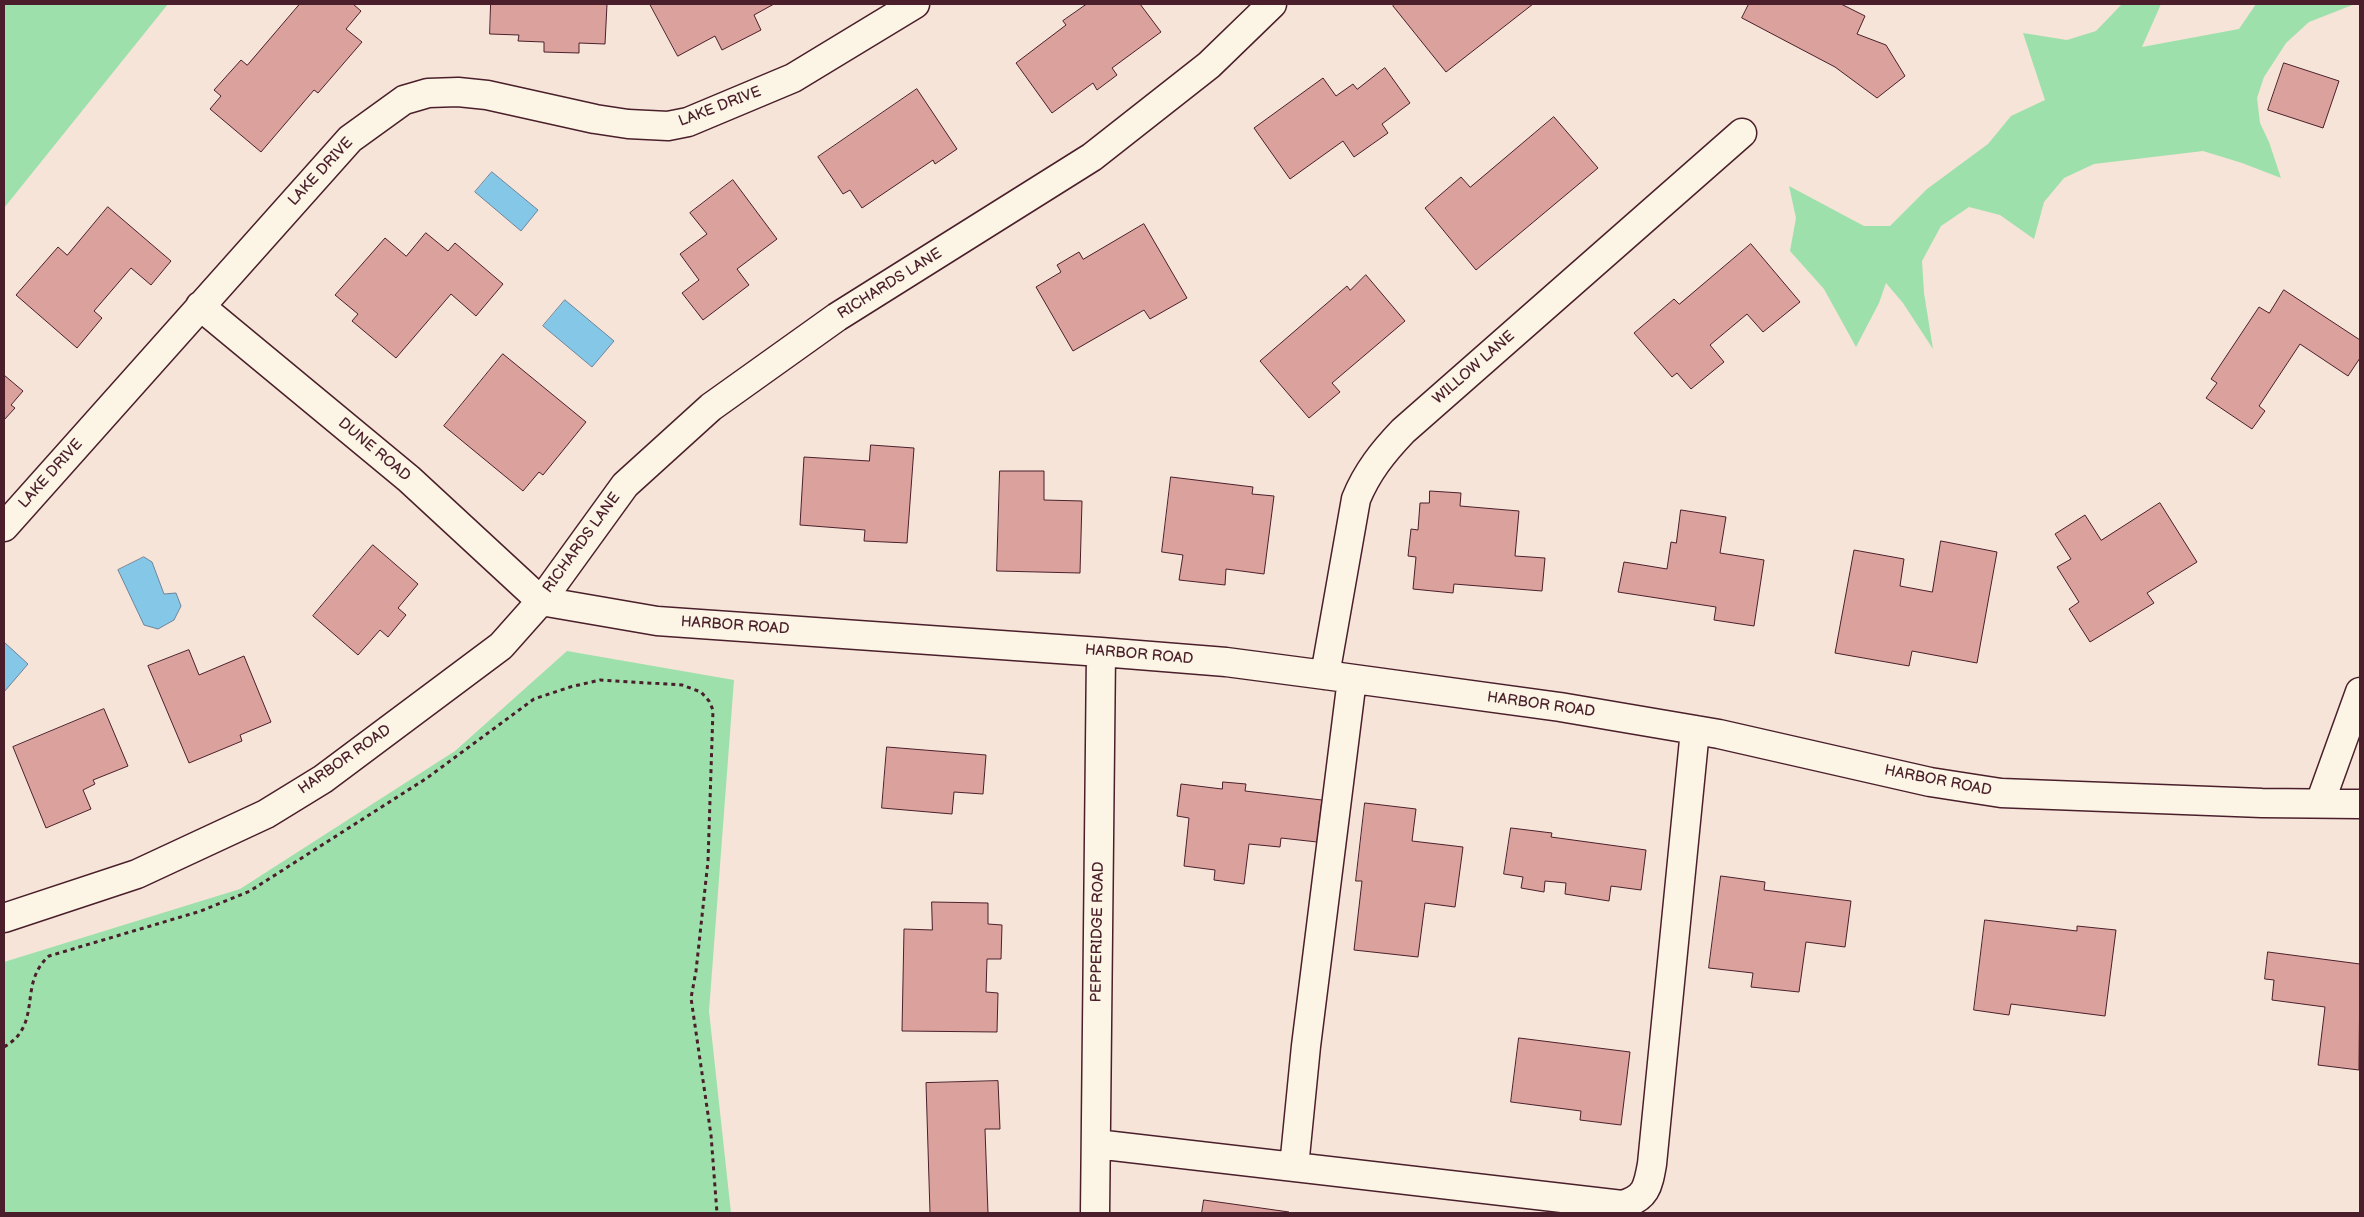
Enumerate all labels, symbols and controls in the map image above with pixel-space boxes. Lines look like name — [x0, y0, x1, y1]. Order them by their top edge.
street label: LAKE DRIVE — [676, 83, 764, 131]
street label: LAKE DRIVE — [285, 134, 357, 210]
street label: RICHARDS LANE — [834, 245, 946, 323]
street label: WILLOW LANE — [1429, 327, 1519, 409]
street label: DUNE ROAD — [334, 415, 414, 485]
street label: LAKE DRIVE — [15, 436, 87, 512]
street label: RICHARDS LANE — [540, 489, 624, 597]
street label: HARBOR ROAD — [680, 613, 790, 639]
street label: HARBOR ROAD — [1084, 641, 1194, 669]
street label: HARBOR ROAD — [1486, 689, 1596, 721]
street label: HARBOR ROAD — [295, 721, 395, 799]
street label: HARBOR ROAD — [1883, 762, 1993, 800]
street label: PEPPERIDGE ROAD — [1088, 861, 1108, 1003]

